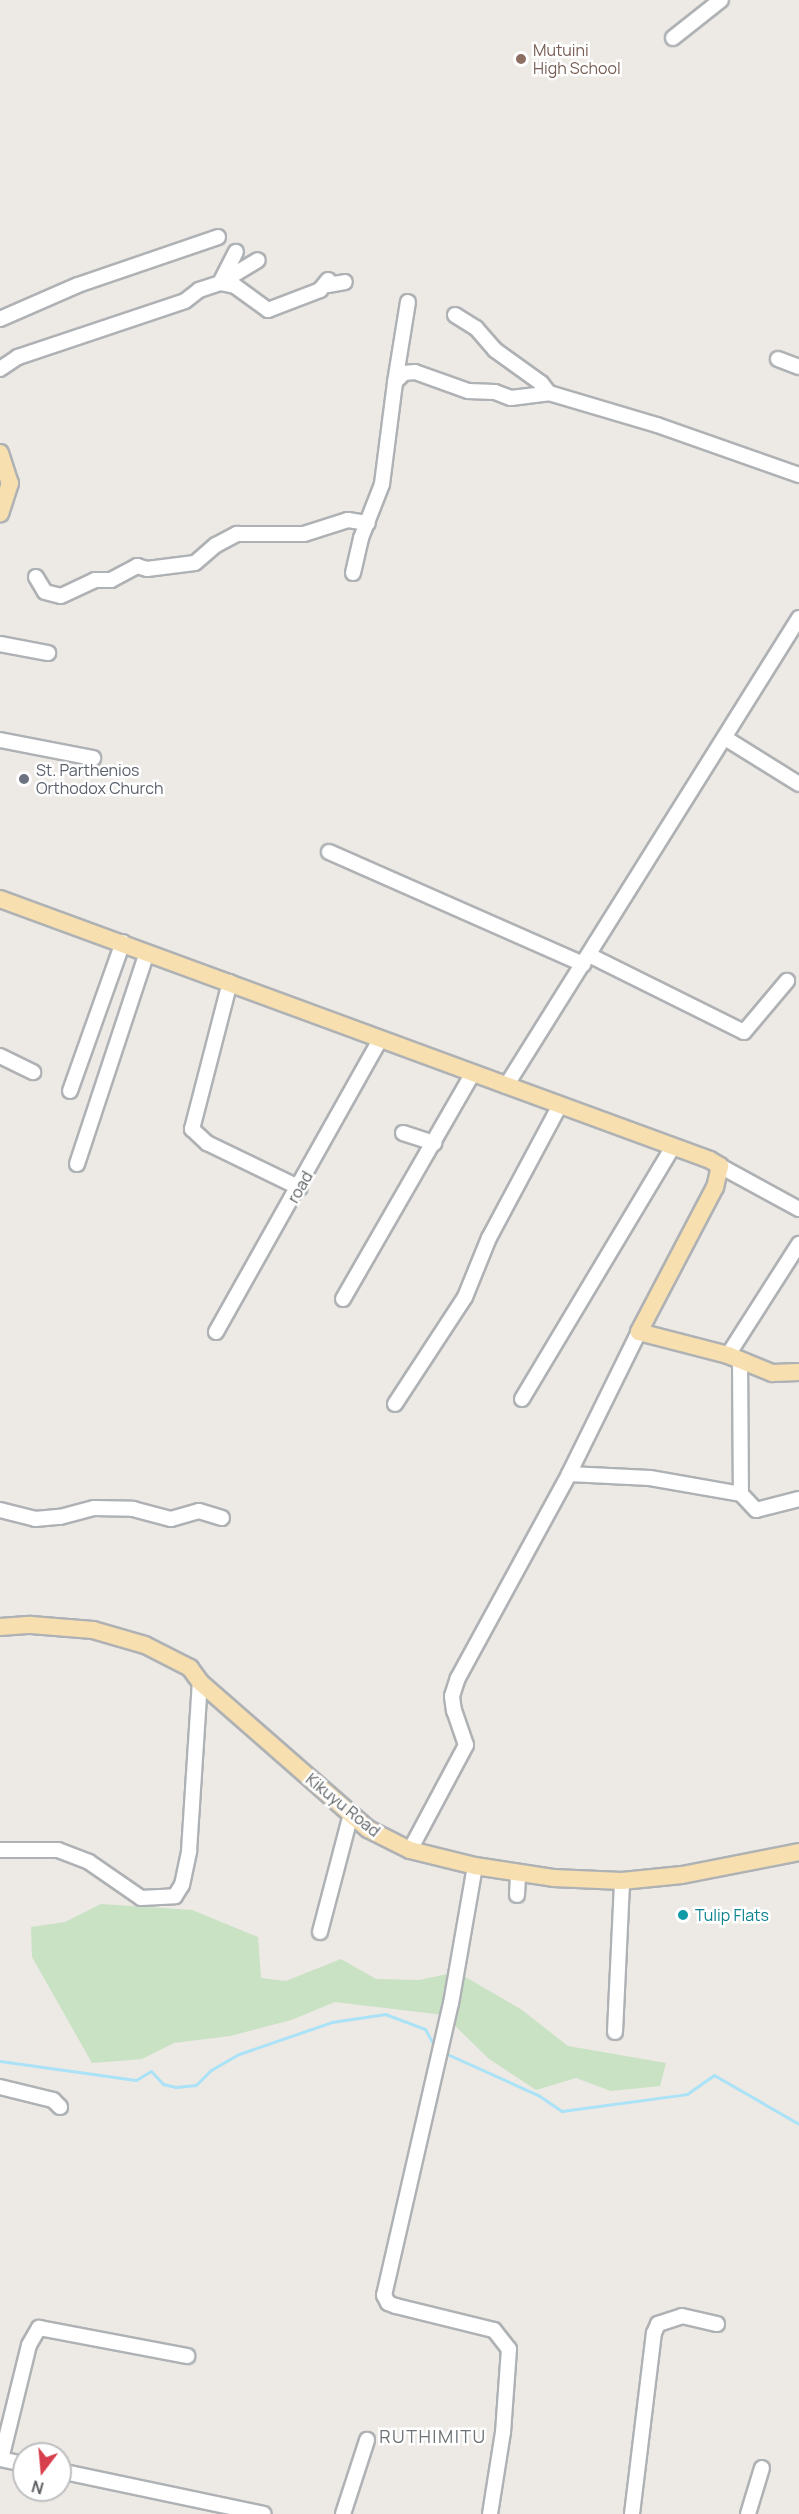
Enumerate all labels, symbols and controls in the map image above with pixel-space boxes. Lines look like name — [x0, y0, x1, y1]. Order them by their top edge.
place label: Mutuini High School — [533, 40, 621, 78]
marker: Mutuini High School — [514, 52, 528, 66]
place label: St. Parthenios Orthodox Church — [36, 760, 164, 798]
marker: St. Parthenios Orthodox Church — [17, 772, 31, 786]
street label: road — [283, 1168, 317, 1206]
street label: Kikuyu Road — [302, 1769, 384, 1841]
place label: Tulip Flats — [695, 1905, 769, 1925]
marker: Tulip Flats — [676, 1908, 690, 1922]
district label: RUTHIMITU — [379, 2425, 487, 2447]
north arrow — [12, 2442, 72, 2502]
text: N — [29, 2475, 46, 2500]

